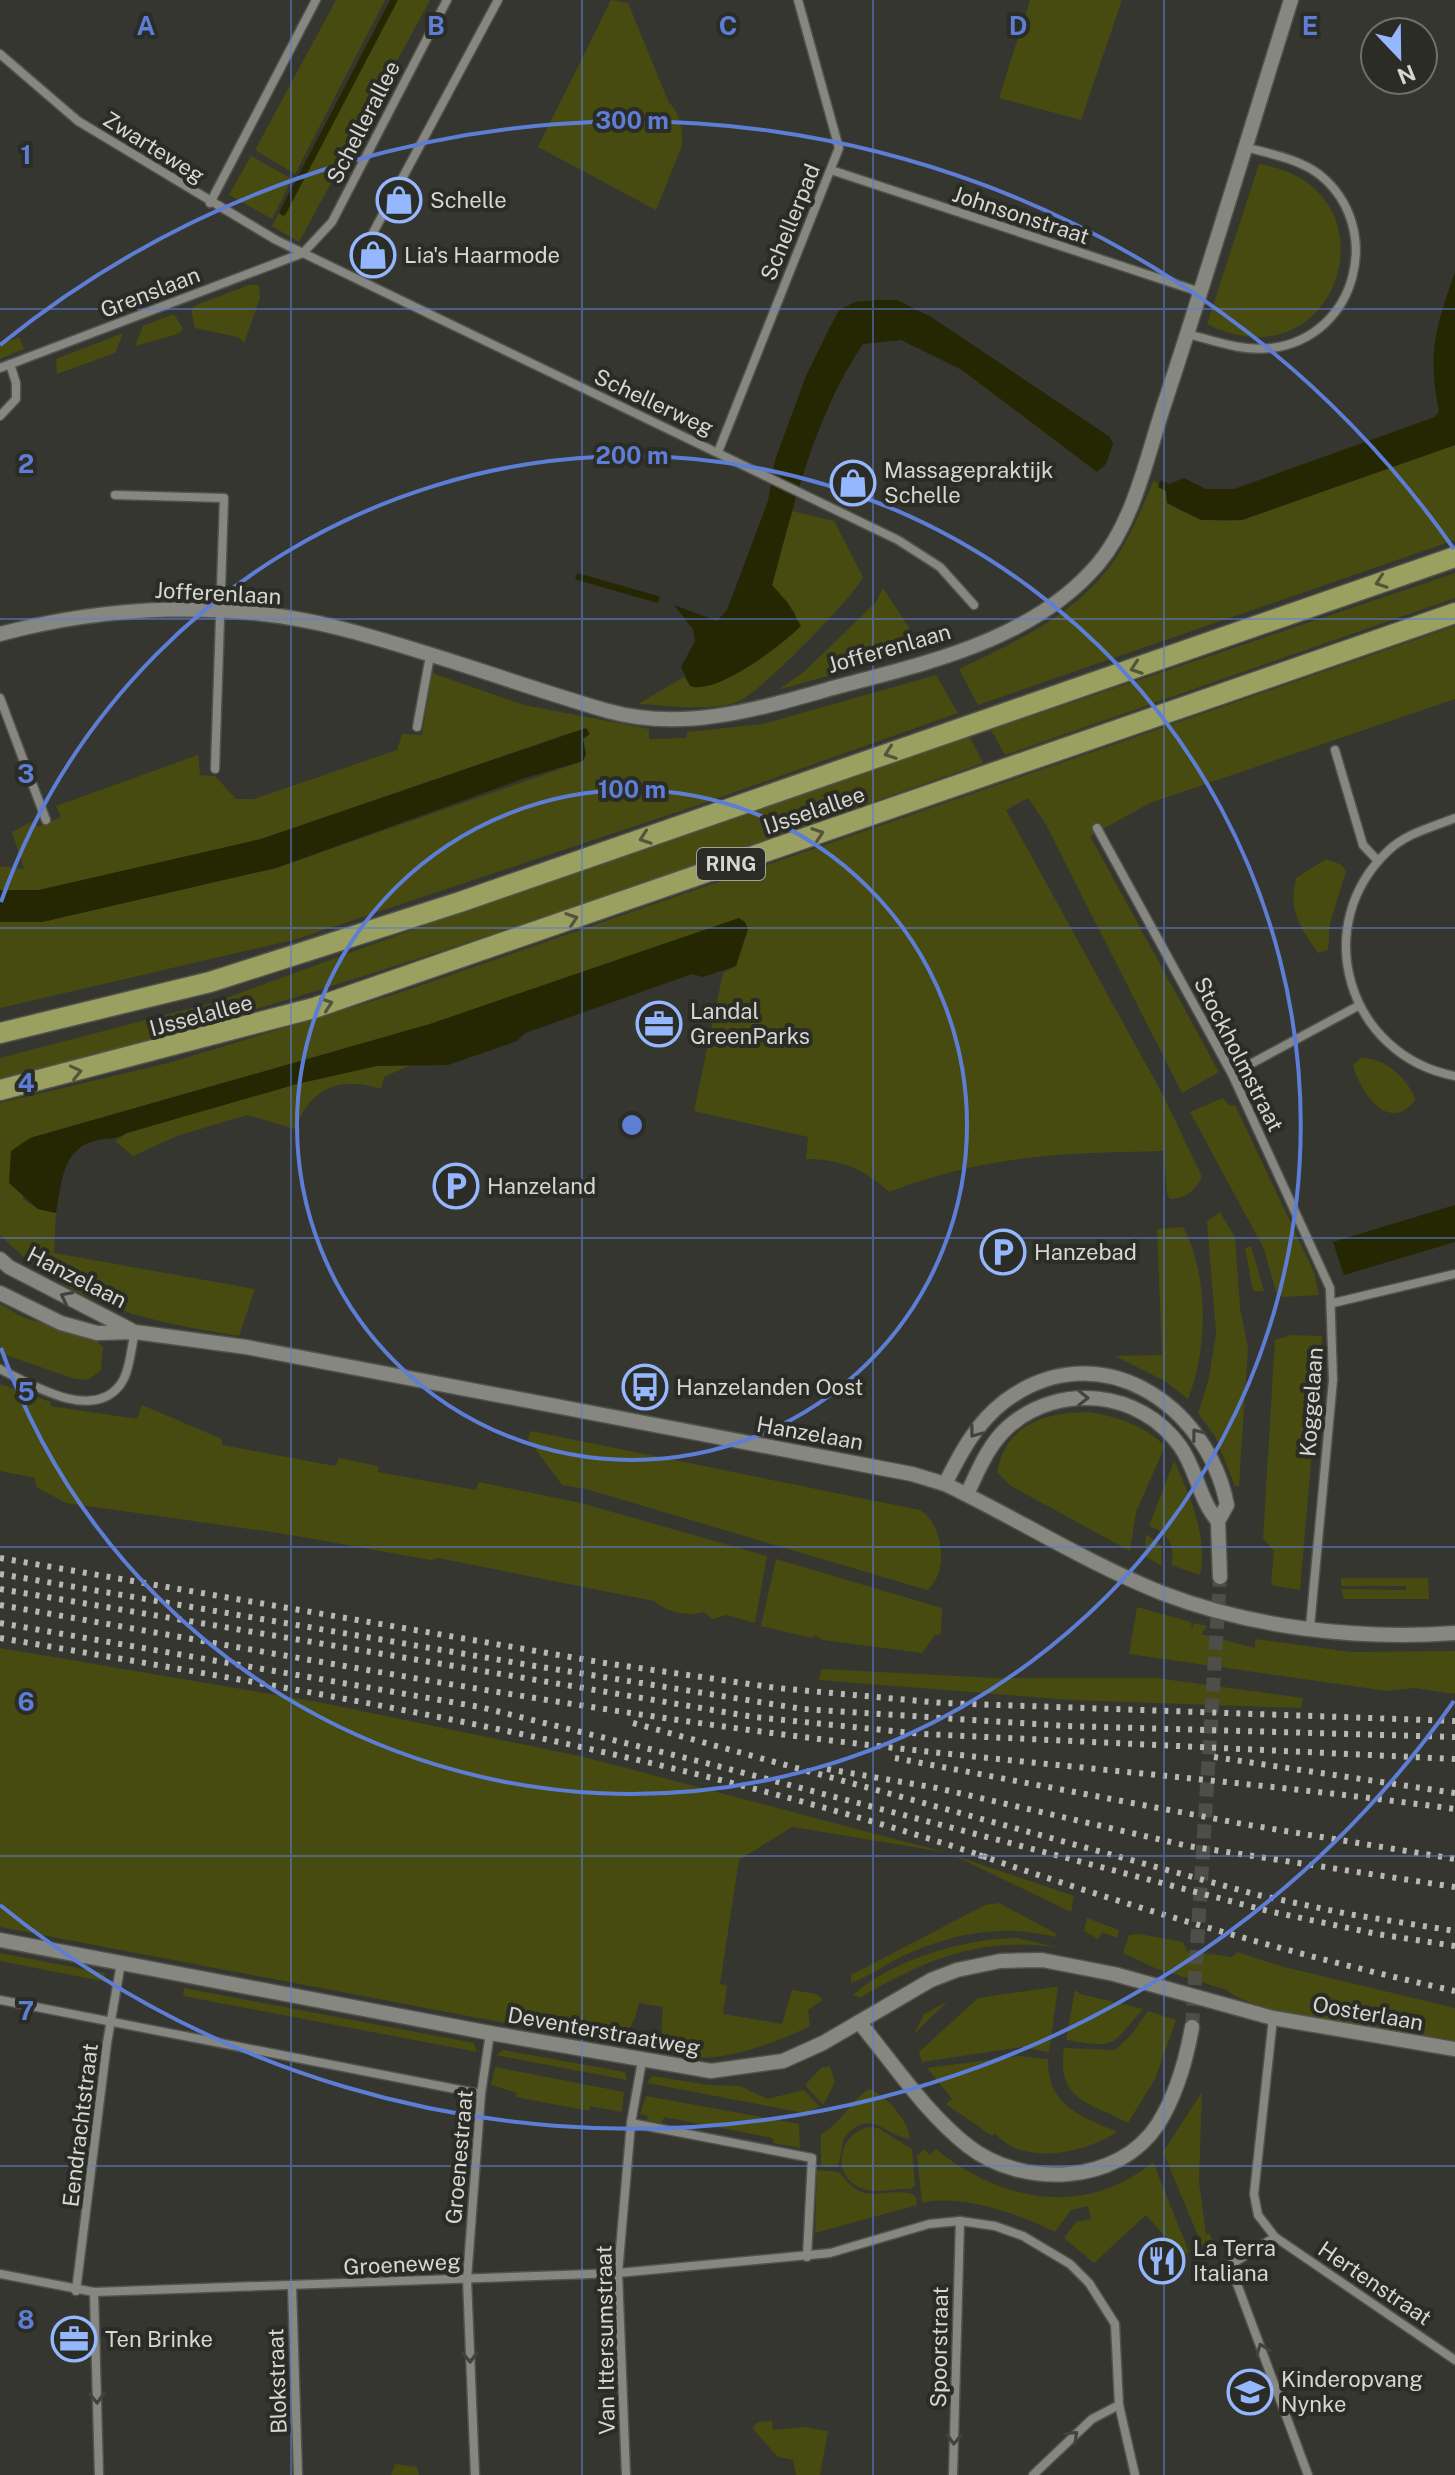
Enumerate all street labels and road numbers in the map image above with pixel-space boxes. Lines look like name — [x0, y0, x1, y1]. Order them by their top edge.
street label: Schellerallee — [321, 56, 405, 188]
street label: Zwarteweg — [98, 106, 210, 188]
street label: Schellerpad — [755, 160, 825, 284]
street label: Johnsonstraat — [949, 181, 1093, 249]
street label: Grenslaan — [97, 261, 203, 323]
street label: Schellerweg — [590, 363, 718, 441]
street label: Jofferenlaan — [154, 577, 282, 609]
street label: Jofferenlaan — [824, 618, 954, 678]
street label: IJsselallee — [760, 781, 868, 839]
road number: RING — [697, 848, 765, 880]
street label: Stockholmstraat — [1189, 972, 1289, 1136]
street label: IJsselallee — [147, 989, 255, 1041]
street label: Hanzelaan — [23, 1241, 131, 1313]
street label: Koggelaan — [1294, 1346, 1328, 1458]
street label: Hanzelaan — [755, 1411, 865, 1455]
street label: Oosterlaan — [1311, 1990, 1425, 2036]
street label: Deventerstraatweg — [506, 2001, 702, 2061]
street label: Eendrachtstraat — [57, 2042, 103, 2208]
street label: Groenestraat — [440, 2089, 478, 2225]
street label: Hertenstraat — [1314, 2236, 1436, 2330]
street label: Van Ittersumstraat — [590, 2245, 620, 2435]
street label: Groeneweg — [343, 2248, 461, 2280]
street label: Spoorstraat — [925, 2286, 953, 2408]
street label: Blokstraat — [262, 2328, 292, 2434]

